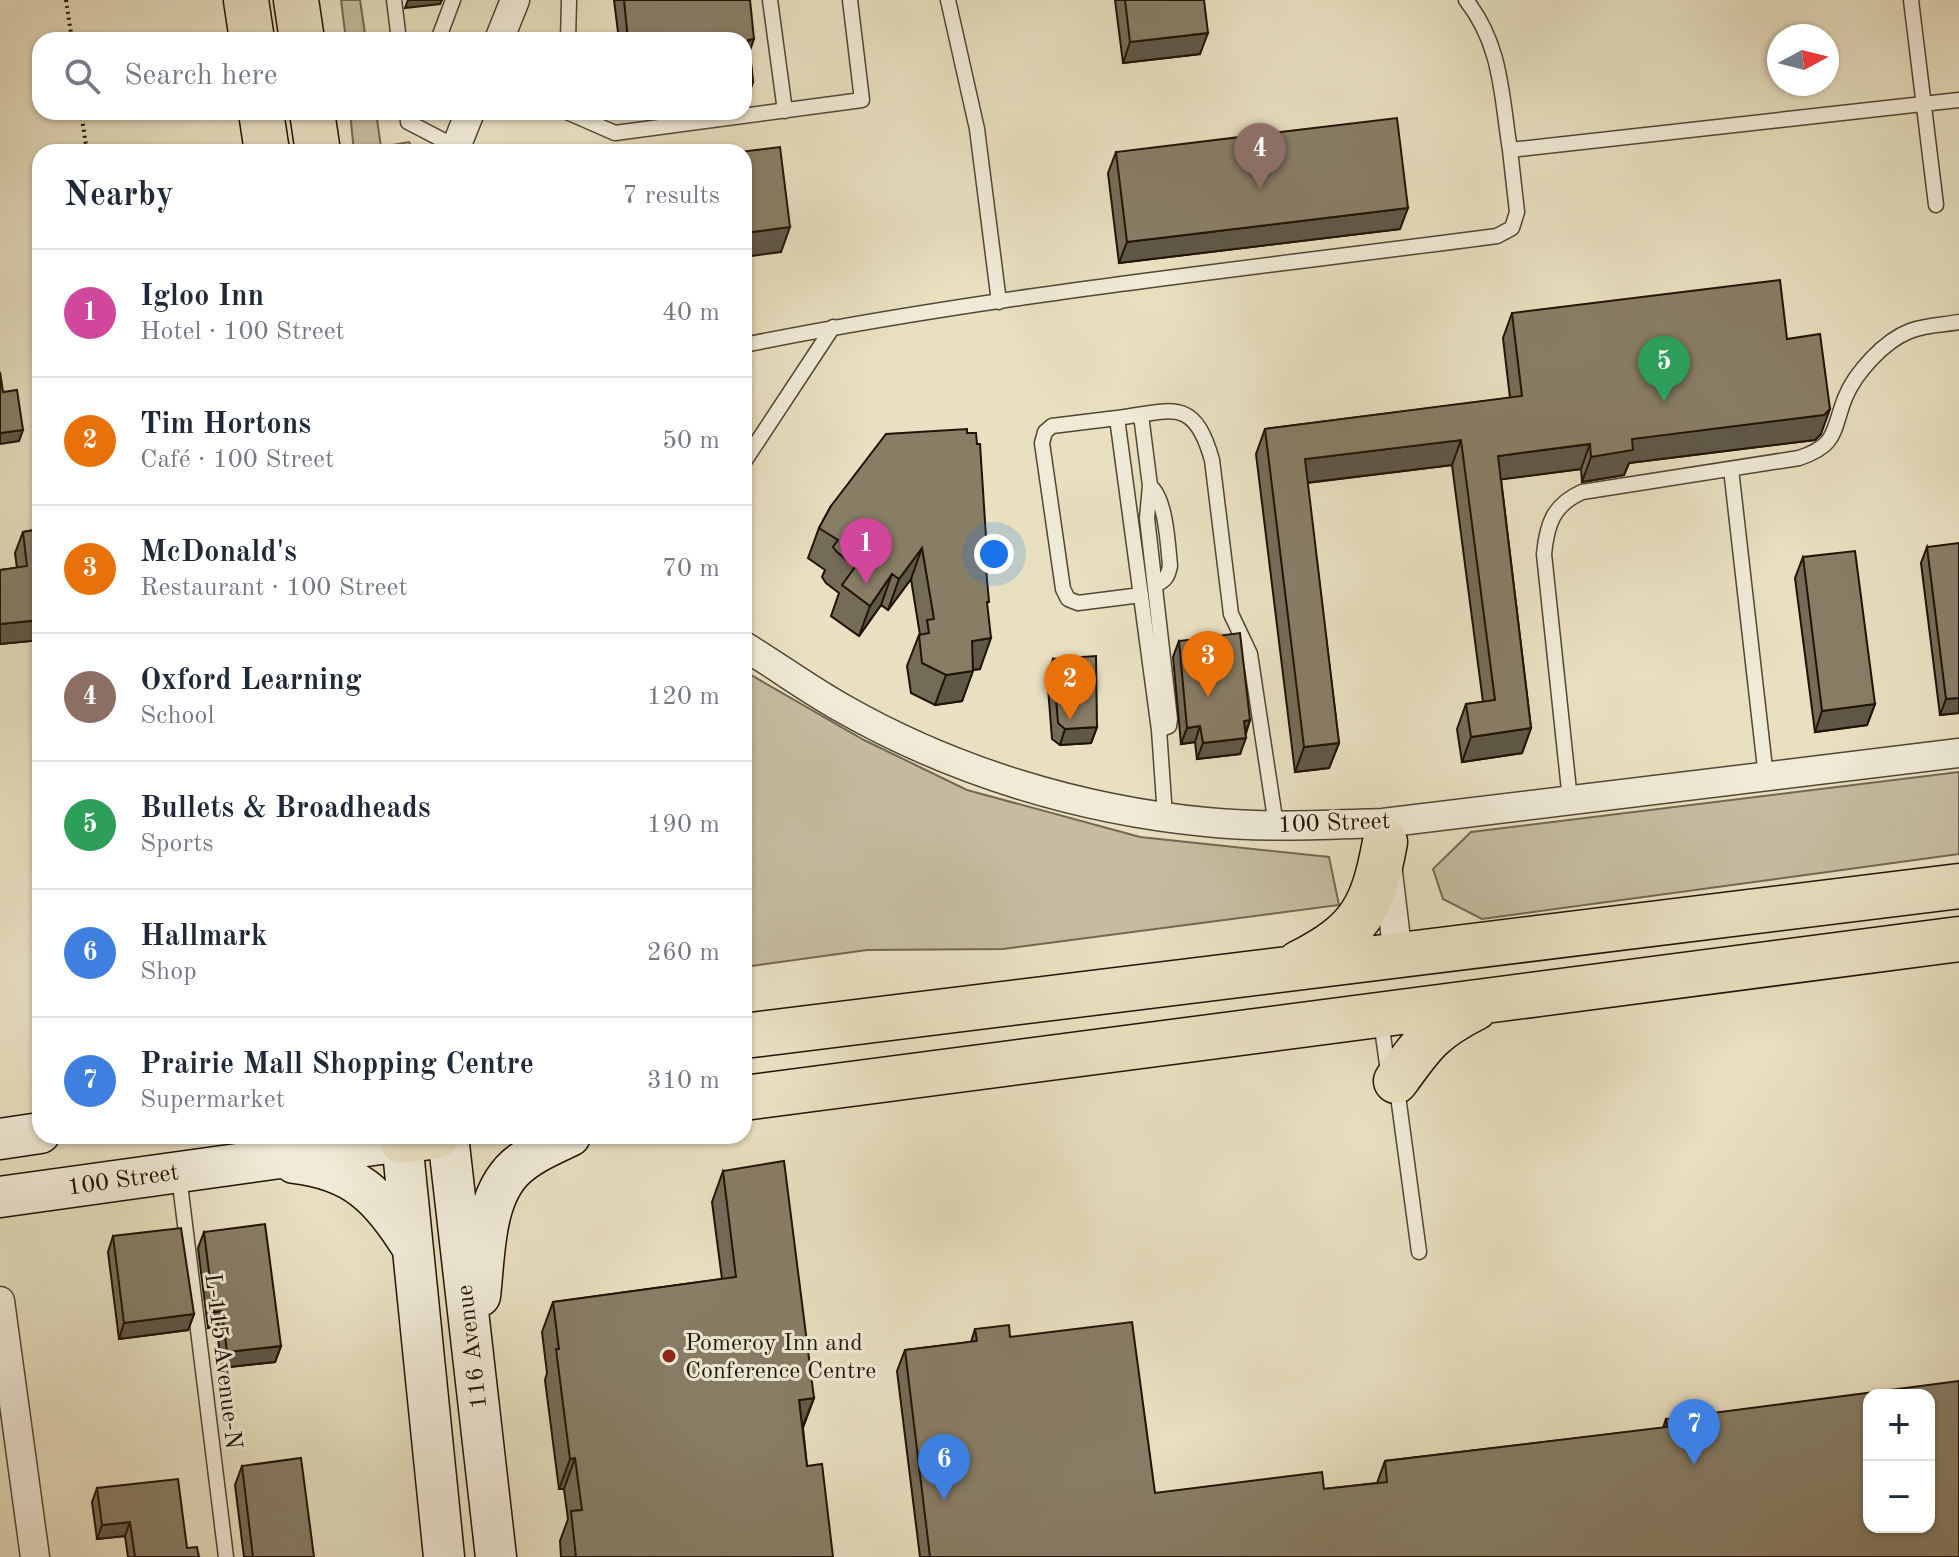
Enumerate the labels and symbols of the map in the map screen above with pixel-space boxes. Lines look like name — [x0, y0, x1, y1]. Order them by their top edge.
north arrow — [1767, 24, 1839, 96]
pin: 4 — [1234, 123, 1286, 189]
pin: 5 — [1638, 336, 1690, 402]
pin: 1 — [840, 518, 892, 584]
your location — [974, 534, 1014, 574]
pin: 3 — [1182, 631, 1234, 697]
pin: 2 — [1044, 654, 1096, 720]
street label: 100 Street — [1278, 810, 1391, 838]
street label: 100 Street — [66, 1161, 180, 1201]
street label: L-115 Avenue-N — [199, 1272, 245, 1451]
street label: 116 Avenue — [453, 1283, 492, 1410]
place label: Pomeroy Inn and Conference Centre — [685, 1332, 876, 1384]
marker: Pomeroy Inn and Conference Centre — [660, 1347, 678, 1365]
pin: 7 — [1668, 1399, 1720, 1465]
pin: 6 — [918, 1434, 970, 1500]

